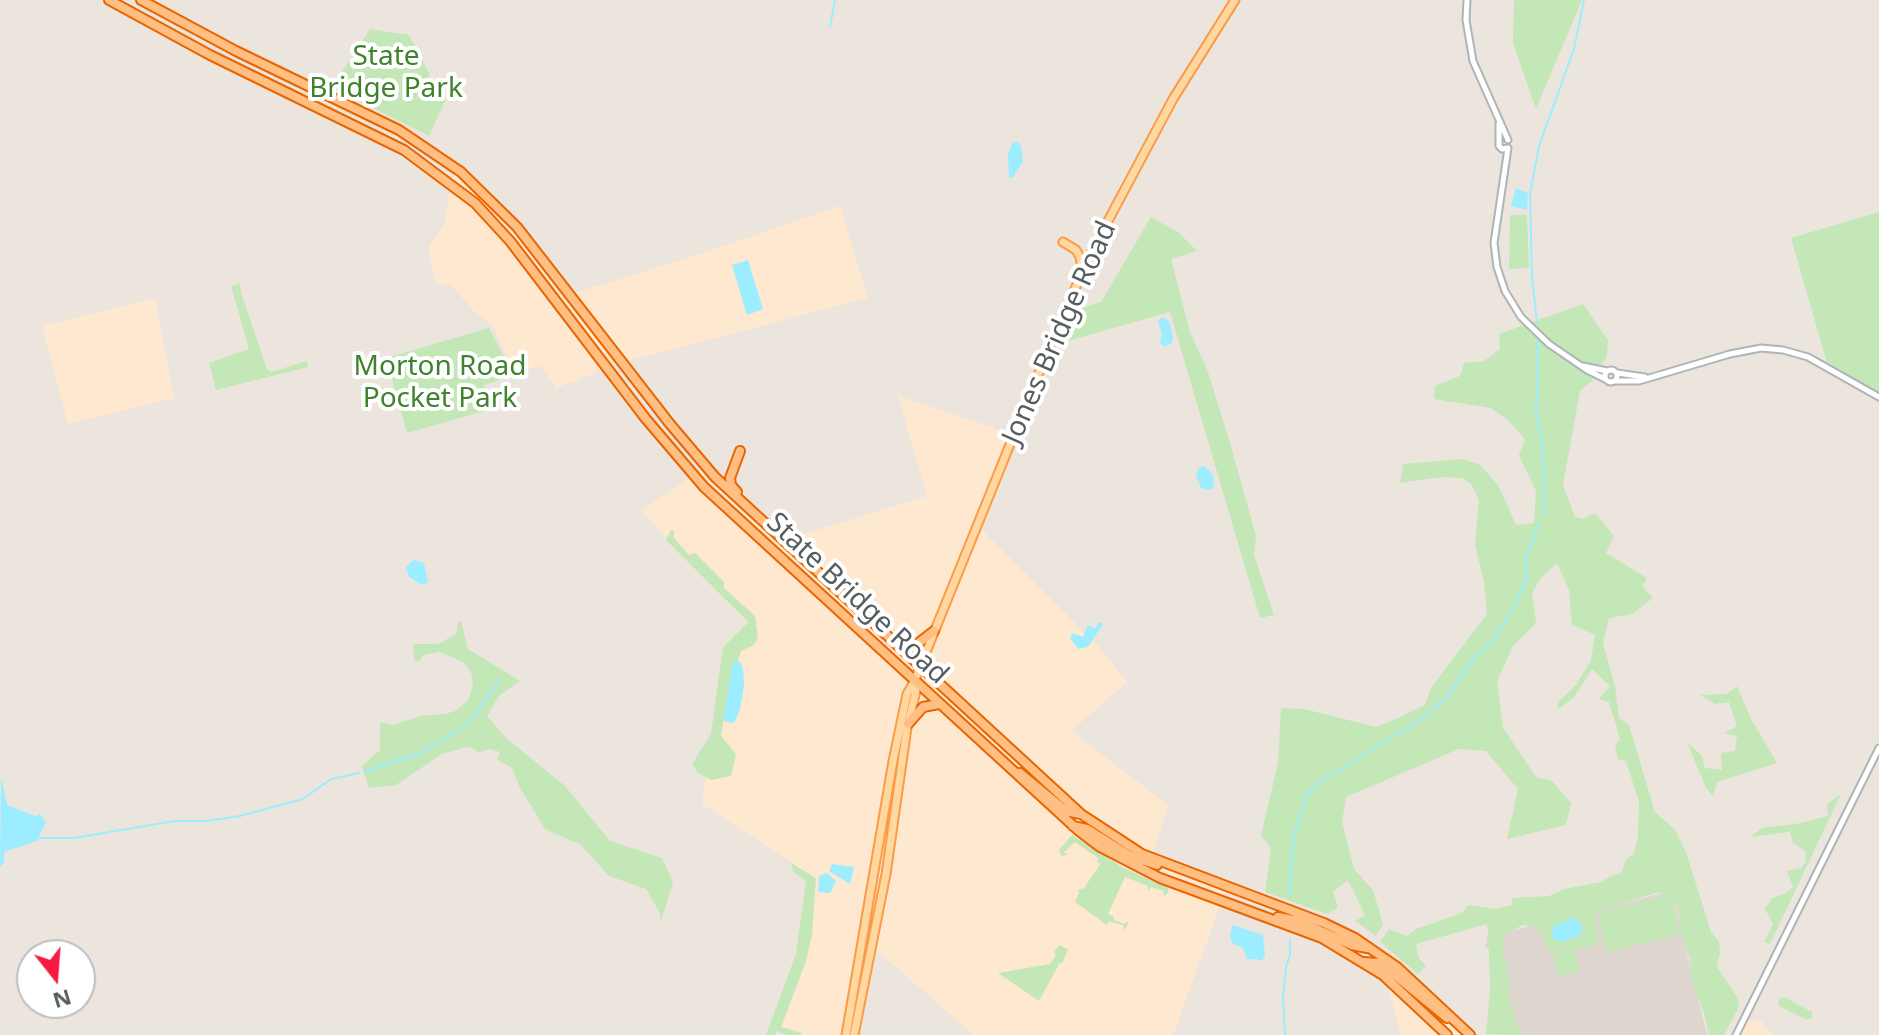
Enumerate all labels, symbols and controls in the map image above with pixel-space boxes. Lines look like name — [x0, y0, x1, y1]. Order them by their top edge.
park label: State Bridge Park — [309, 40, 463, 106]
street label: Jones Bridge Road — [996, 216, 1124, 450]
park label: Morton Road Pocket Park — [354, 350, 526, 416]
street label: State Bridge Road — [759, 506, 955, 692]
north arrow — [16, 939, 96, 1019]
text: N — [49, 983, 75, 1017]

